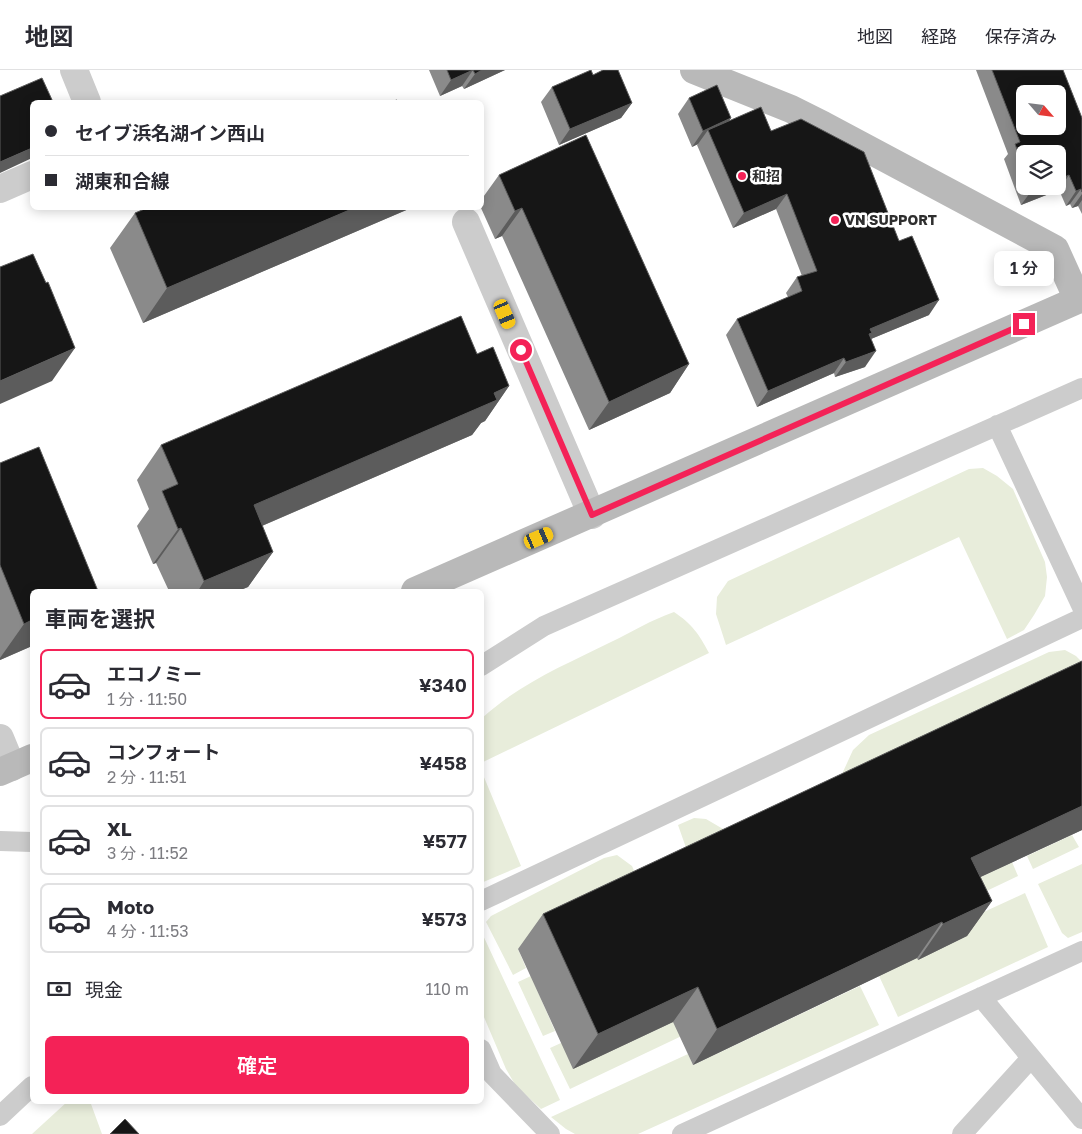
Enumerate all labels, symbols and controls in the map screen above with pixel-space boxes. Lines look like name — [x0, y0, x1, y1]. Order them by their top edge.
text: 地図 — [25, 21, 73, 50]
text: 地図 — [857, 25, 893, 47]
text: 経路 — [921, 25, 957, 47]
text: 保存済み — [985, 25, 1057, 47]
north arrow — [1016, 85, 1066, 135]
map controls — [1016, 85, 1066, 195]
text: セイブ浜名湖イン西山 — [75, 121, 265, 144]
button: layers — [1016, 145, 1066, 195]
place label: 和招 — [752, 167, 780, 184]
text: 湖東和合線 — [75, 169, 170, 192]
marker: 和招 — [736, 170, 748, 182]
place label: VN SUPPORT — [845, 211, 937, 228]
marker: VN SUPPORT — [829, 214, 841, 226]
callout: 1 分 — [994, 252, 1054, 286]
text: 1 分 — [1010, 258, 1038, 278]
car — [492, 297, 517, 331]
route end — [1013, 313, 1035, 335]
route start — [510, 339, 532, 361]
car — [522, 525, 555, 551]
text: 車両を選択 — [45, 605, 155, 632]
icon: car — [47, 662, 92, 707]
text: エコノミー — [107, 662, 202, 685]
text: ¥340 — [419, 673, 467, 696]
text: 1 分 · 11:50 — [107, 689, 187, 709]
icon: car — [47, 740, 92, 785]
text: コンフォート — [107, 740, 220, 763]
text: ¥458 — [419, 751, 467, 774]
text: 2 分 · 11:51 — [107, 767, 186, 787]
text: XL — [107, 817, 132, 840]
icon: car — [47, 818, 92, 863]
text: ¥577 — [423, 829, 467, 852]
text: 3 分 · 11:52 — [107, 843, 188, 863]
text: Moto — [107, 895, 154, 918]
icon: car — [47, 896, 92, 941]
text: ¥573 — [422, 907, 467, 930]
text: 4 分 · 11:53 — [107, 921, 189, 941]
icon: cash — [45, 975, 73, 1003]
text: 現金 — [85, 978, 123, 1001]
text: 110 m — [425, 979, 469, 999]
button: 確定 — [45, 1036, 469, 1094]

